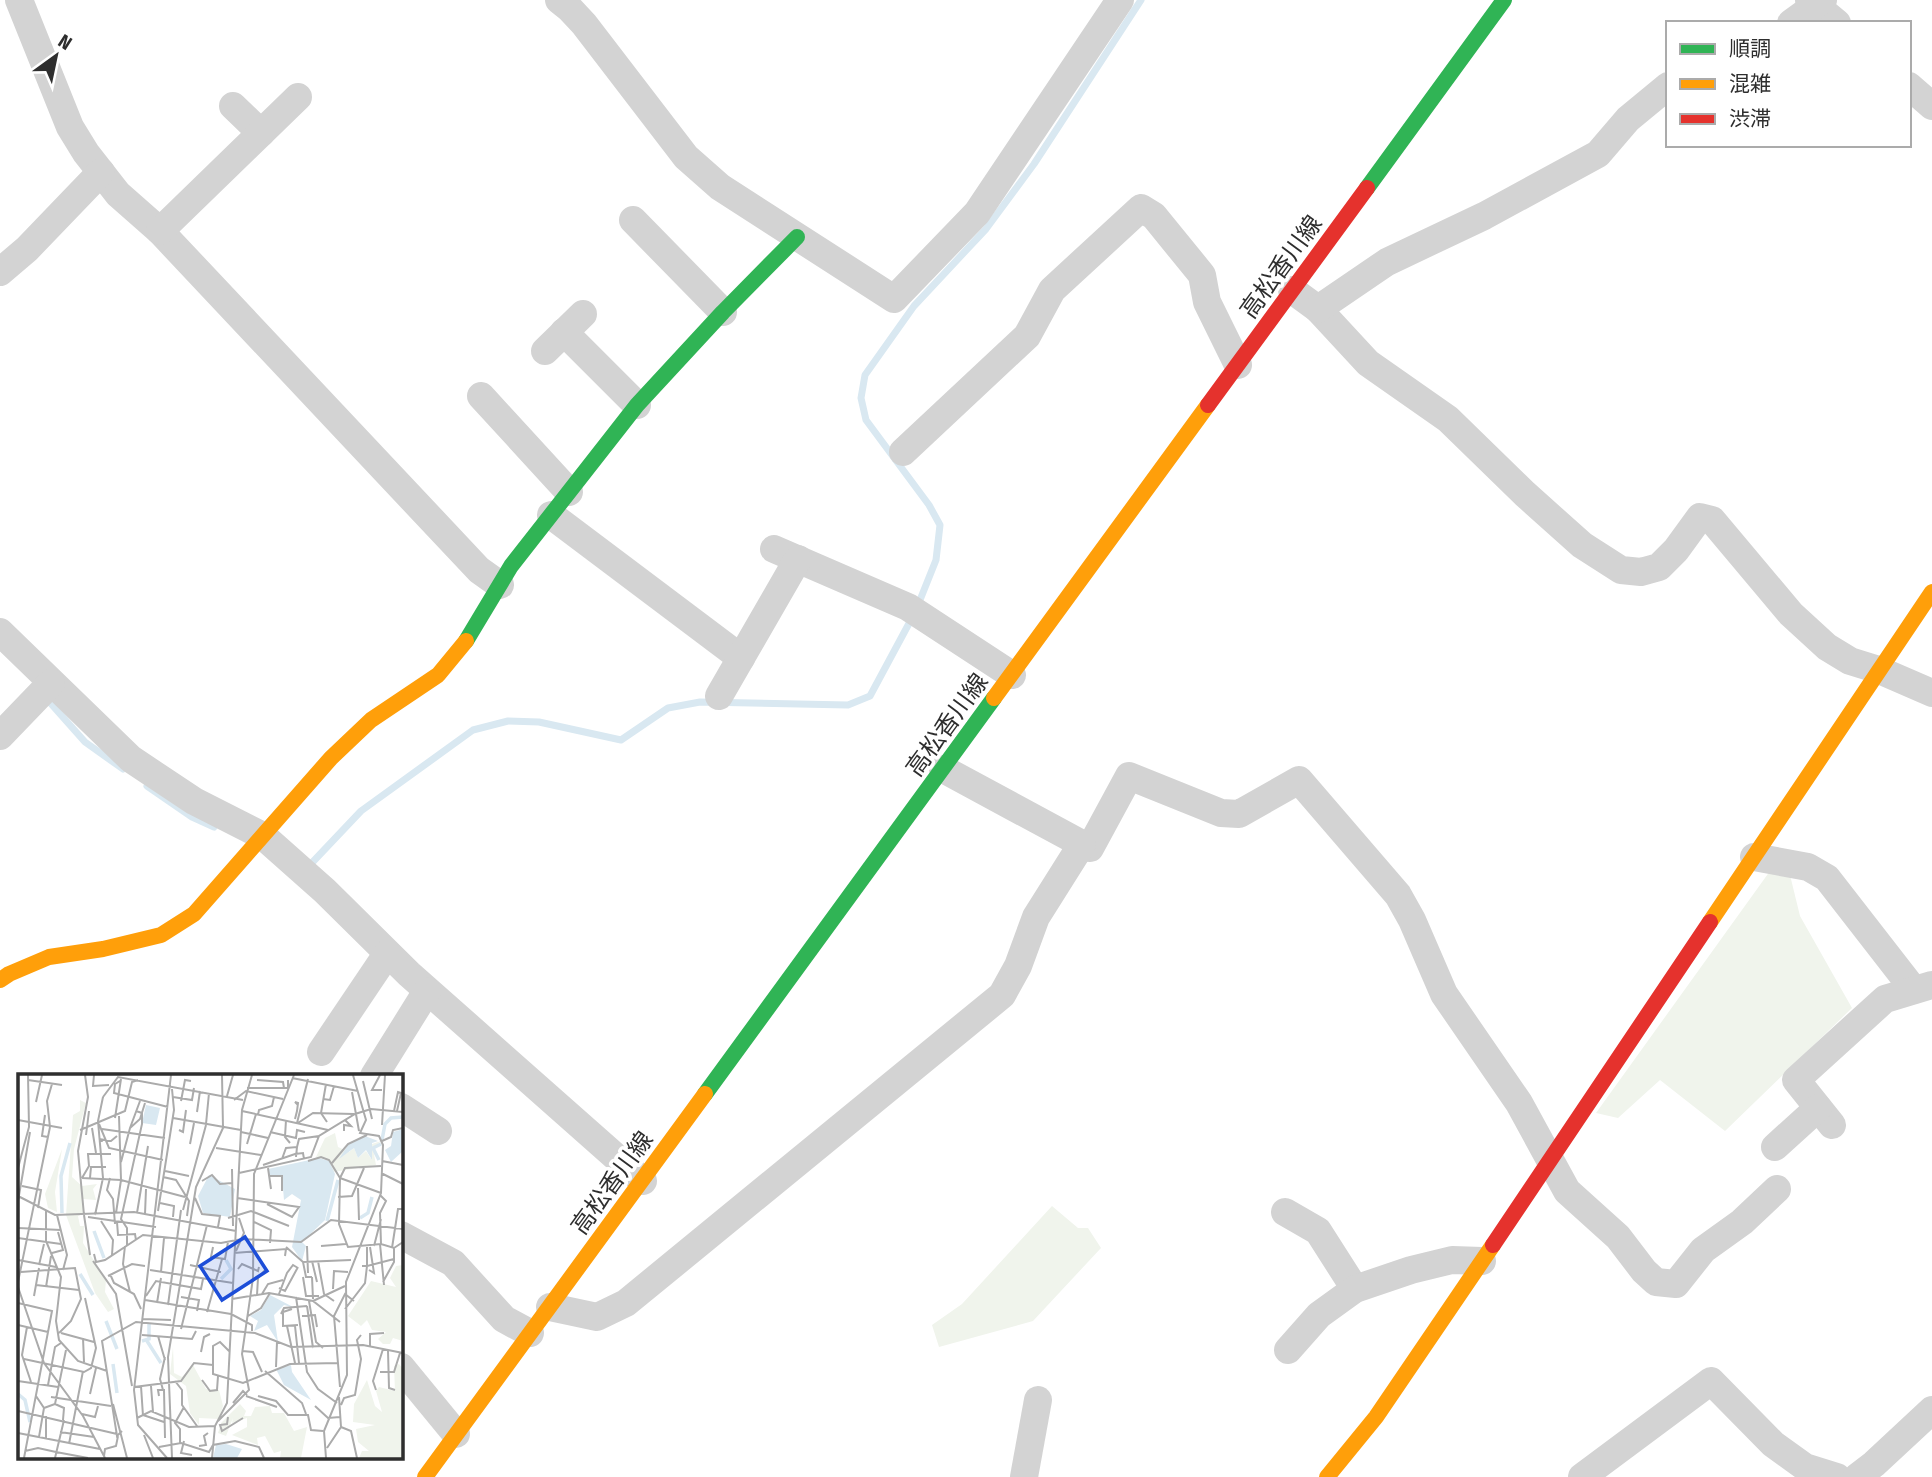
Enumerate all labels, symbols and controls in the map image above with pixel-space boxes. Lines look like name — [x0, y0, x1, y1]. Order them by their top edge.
north arrow — [21, 21, 91, 91]
legend — [1666, 21, 1911, 147]
text: N — [54, 29, 76, 55]
text: 順調 — [1729, 36, 1771, 62]
text: 混雑 — [1729, 71, 1771, 97]
text: 渋滞 — [1729, 106, 1771, 132]
street label: 高松香川線 — [1234, 210, 1328, 324]
street label: 高松香川線 — [900, 668, 994, 782]
inset map — [18, 1074, 402, 1460]
street label: 高松香川線 — [565, 1126, 659, 1240]

